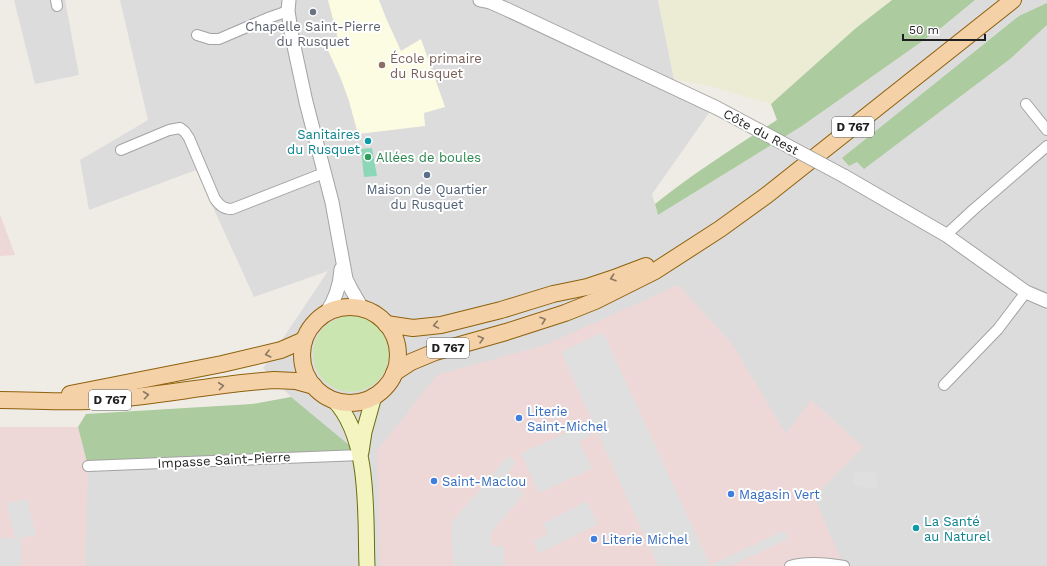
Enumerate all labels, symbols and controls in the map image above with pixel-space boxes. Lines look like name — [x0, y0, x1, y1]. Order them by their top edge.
marker: Chapelle Saint-Pierre du Rusquet — [308, 7, 318, 17]
scale bar — [903, 16, 985, 42]
place label: Chapelle Saint-Pierre du Rusquet — [245, 19, 381, 49]
text: 50 m — [909, 23, 939, 37]
place label: École primaire du Rusquet — [390, 50, 482, 81]
marker: École primaire du Rusquet — [377, 60, 387, 70]
street label: Côte du Rest — [721, 106, 802, 158]
road number: D 767 — [832, 117, 874, 137]
place label: Sanitaires du Rusquet — [287, 127, 361, 157]
marker: Sanitaires du Rusquet — [363, 136, 373, 146]
place label: Allées de boules — [376, 150, 481, 165]
marker: Allées de boules — [363, 152, 373, 162]
marker: Maison de Quartier du Rusquet — [422, 170, 432, 180]
place label: Maison de Quartier du Rusquet — [367, 182, 487, 212]
one-way arrow — [610, 274, 617, 282]
one-way arrow — [540, 317, 547, 325]
one-way arrow — [433, 321, 439, 329]
one-way arrow — [478, 335, 485, 344]
road number: D 767 — [427, 338, 469, 358]
one-way arrow — [265, 349, 271, 357]
one-way arrow — [218, 382, 224, 391]
road number: D 767 — [89, 390, 131, 410]
one-way arrow — [142, 391, 149, 400]
place label: Literie Saint-Michel — [527, 404, 607, 434]
marker: Literie Saint-Michel — [514, 413, 524, 423]
street label: Impasse Saint-Pierre — [157, 449, 291, 471]
place label: Saint-Maclou — [442, 474, 526, 489]
marker: Saint-Maclou — [429, 476, 439, 486]
place label: Magasin Vert — [739, 487, 820, 502]
marker: Magasin Vert — [726, 489, 736, 499]
place label: La Santé au Naturel — [924, 514, 990, 544]
marker: La Santé au Naturel — [911, 523, 921, 533]
place label: Literie Michel — [602, 532, 688, 547]
marker: Literie Michel — [589, 534, 599, 544]

